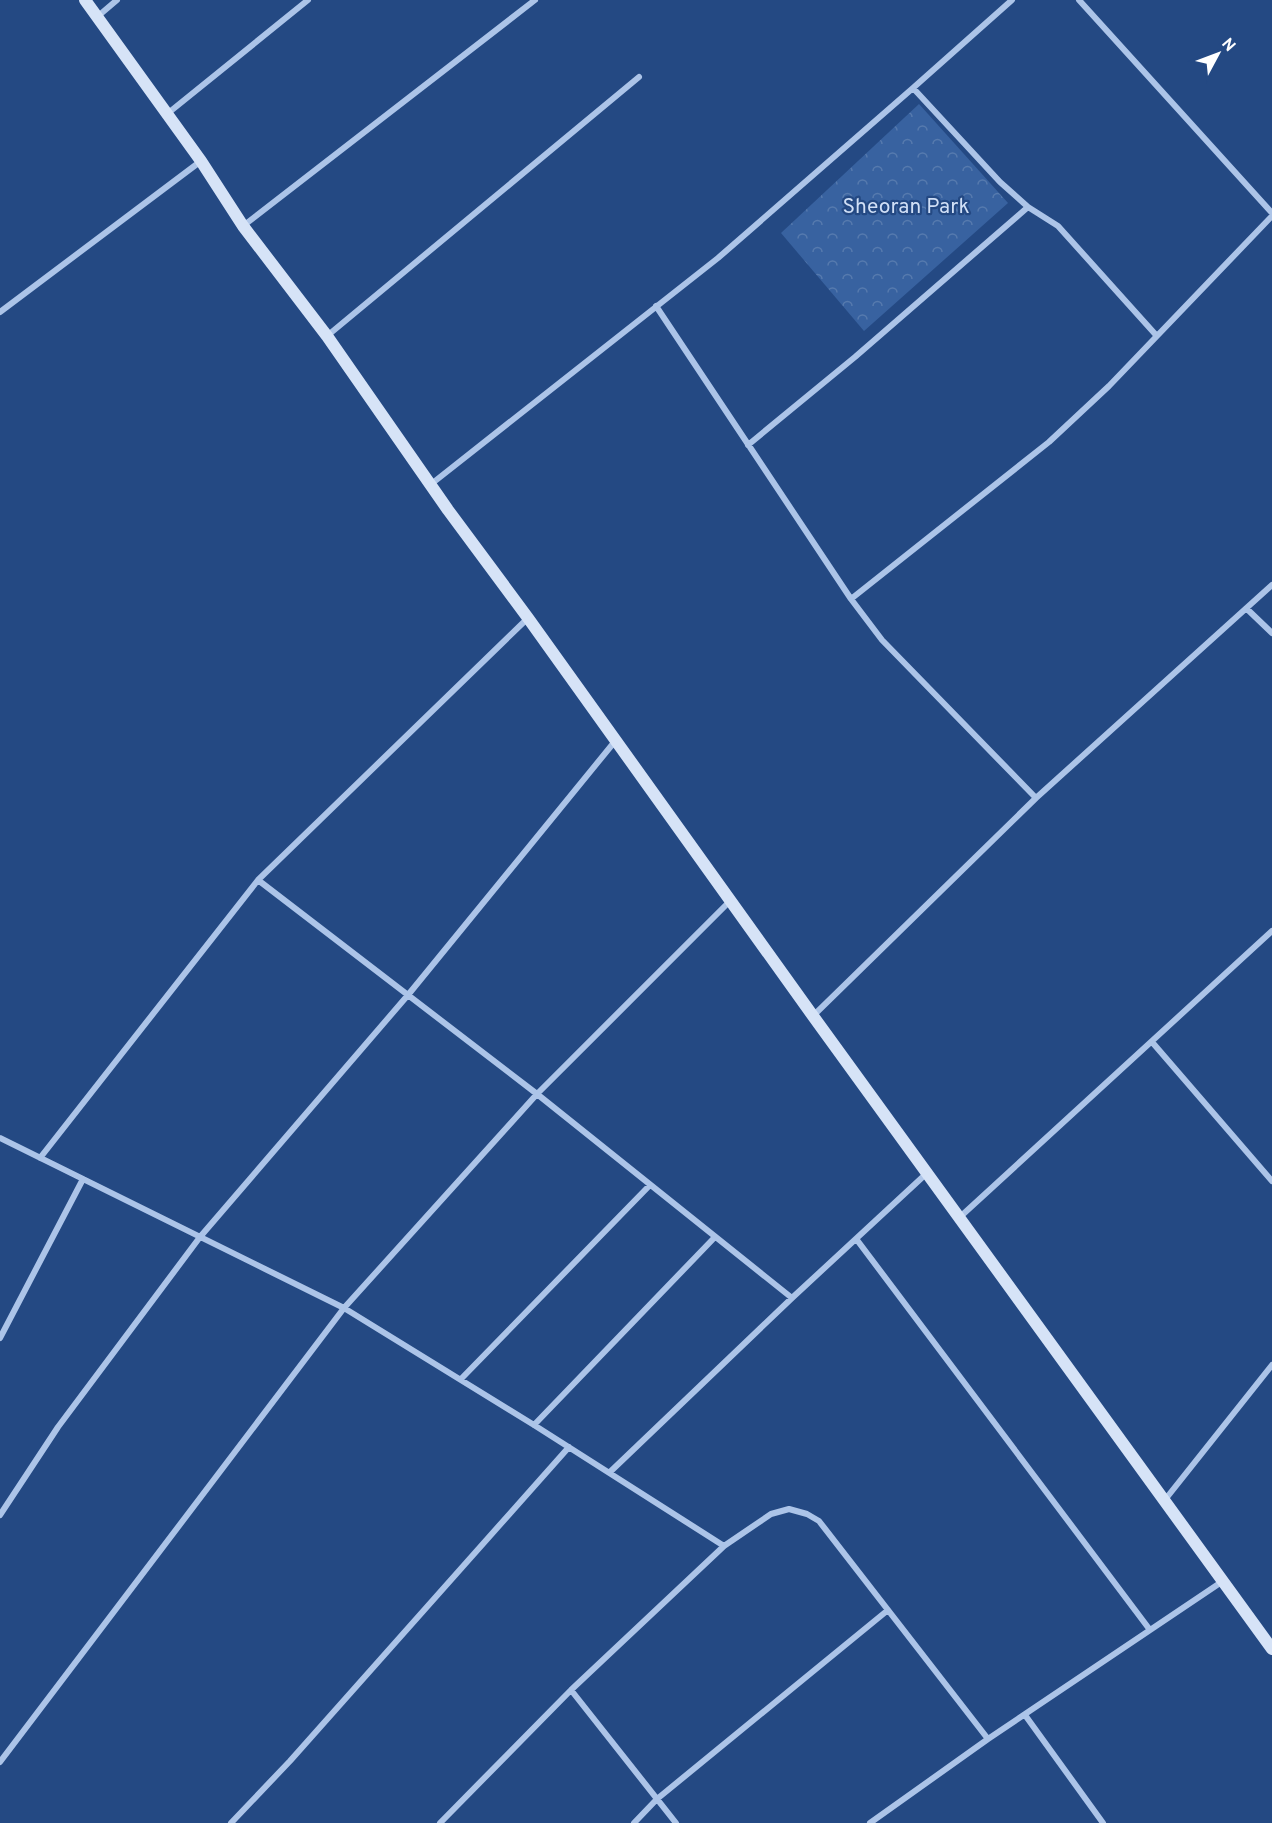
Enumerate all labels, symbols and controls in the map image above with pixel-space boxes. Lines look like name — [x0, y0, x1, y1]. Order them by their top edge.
north arrow — [1188, 24, 1248, 84]
text: N — [1216, 35, 1239, 56]
park label: Sheoran Park — [842, 194, 970, 221]

